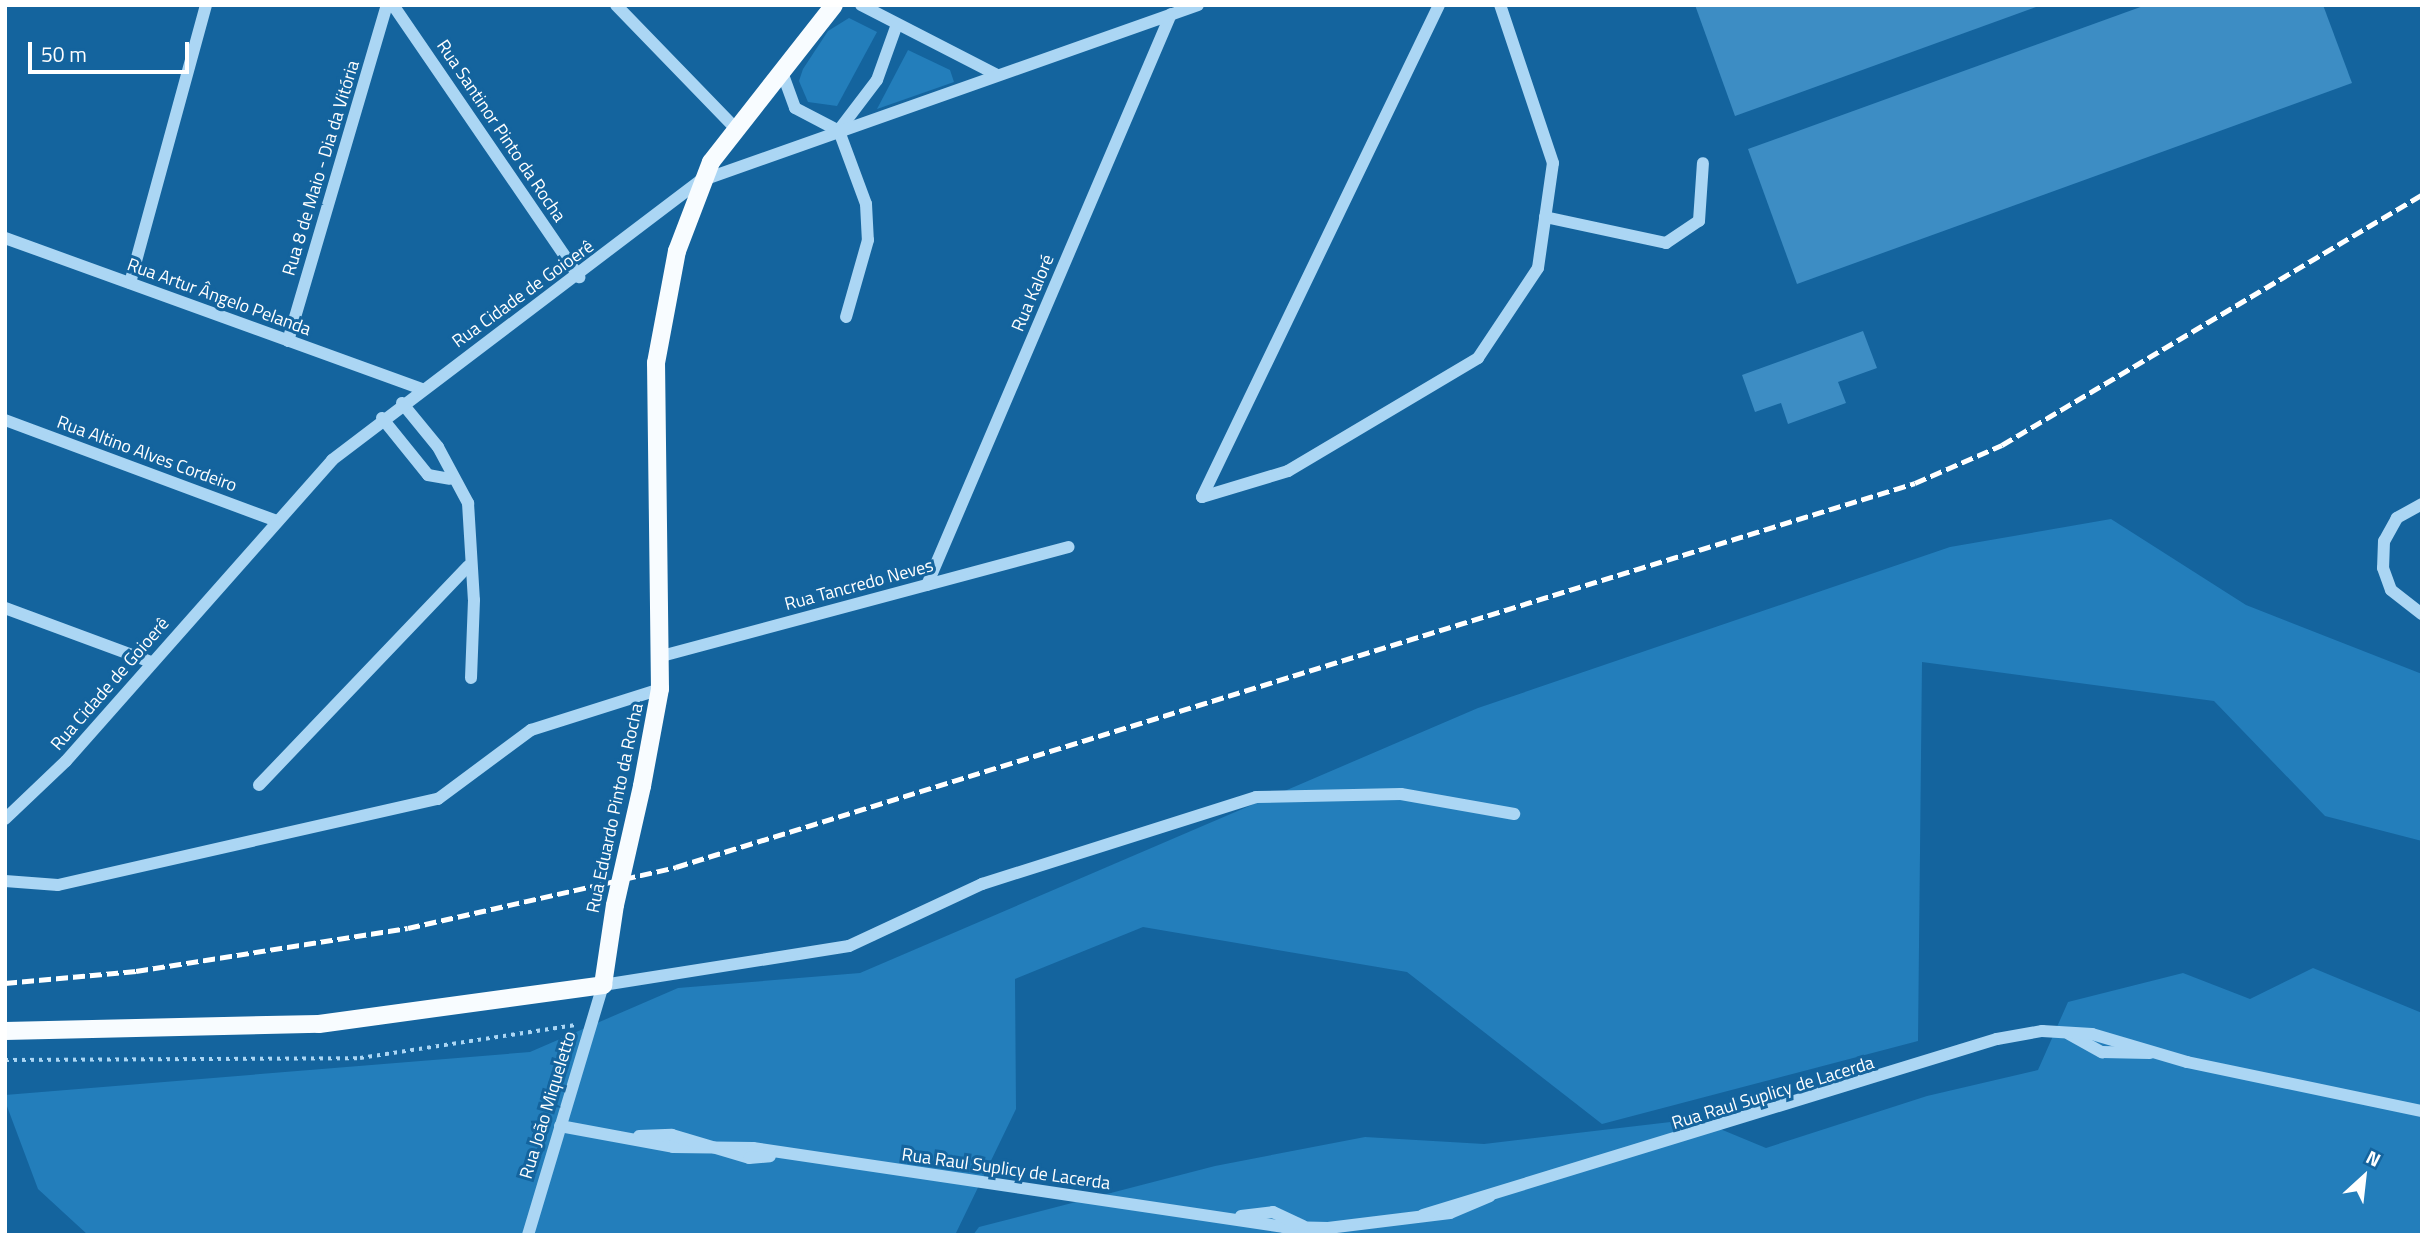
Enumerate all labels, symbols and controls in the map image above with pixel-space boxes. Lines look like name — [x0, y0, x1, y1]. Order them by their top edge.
scale bar — [32, 28, 192, 72]
street label: Rua Santinor Pinto da Rocha — [432, 36, 570, 226]
text: 50 m — [41, 38, 87, 70]
street label: Rua 8 de Maio - Dia da Vitória — [278, 58, 364, 278]
street label: Rua Cidade de Goioerê — [448, 236, 598, 352]
street label: Rua Kaloré — [1007, 251, 1059, 335]
street label: Rua Artur Ângelo Pelanda — [124, 254, 314, 340]
street label: Rua Altino Alves Cordeiro — [54, 411, 240, 497]
street label: Rua Tancredo Neves — [782, 555, 936, 615]
street label: Rua Cidade de Goioerê — [46, 613, 174, 755]
street label: Rua Eduardo Pinto da Rocha — [582, 701, 648, 915]
street label: Rua João Miqueletto — [515, 1029, 581, 1181]
street label: Rua Raul Suplicy de Lacerda — [1669, 1052, 1877, 1134]
north arrow — [2329, 1142, 2399, 1212]
text: N — [2361, 1142, 2386, 1174]
street label: Rua Raul Suplicy de Lacerda — [900, 1144, 1112, 1194]

